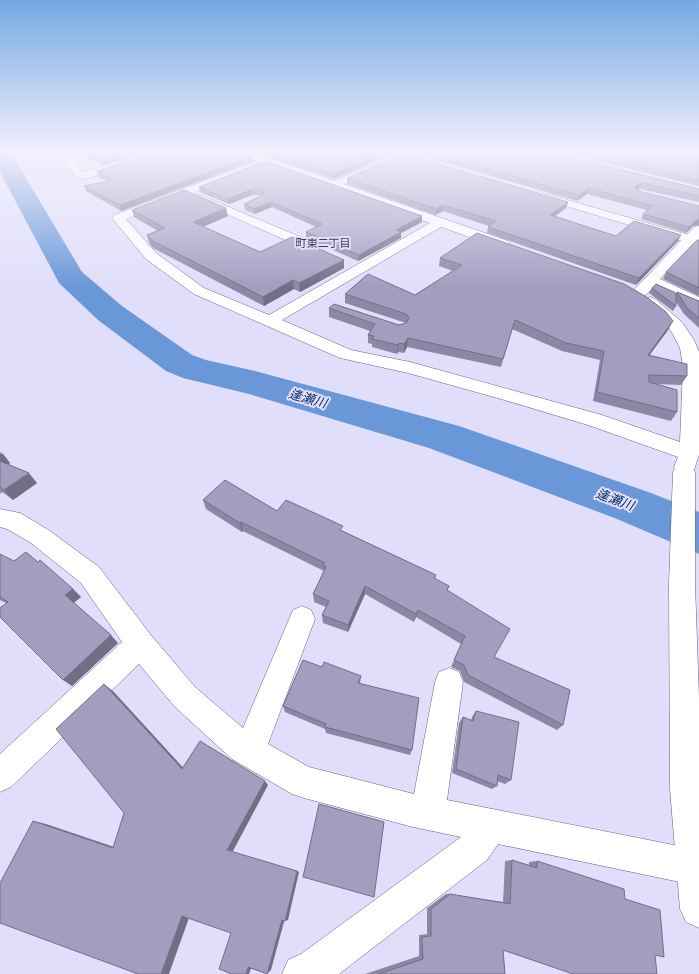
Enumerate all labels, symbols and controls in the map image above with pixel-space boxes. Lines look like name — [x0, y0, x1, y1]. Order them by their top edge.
district label: 町東二丁目 — [296, 237, 351, 250]
water label: 逢瀬川 — [287, 386, 331, 412]
water label: 逢瀬川 — [594, 486, 638, 514]

